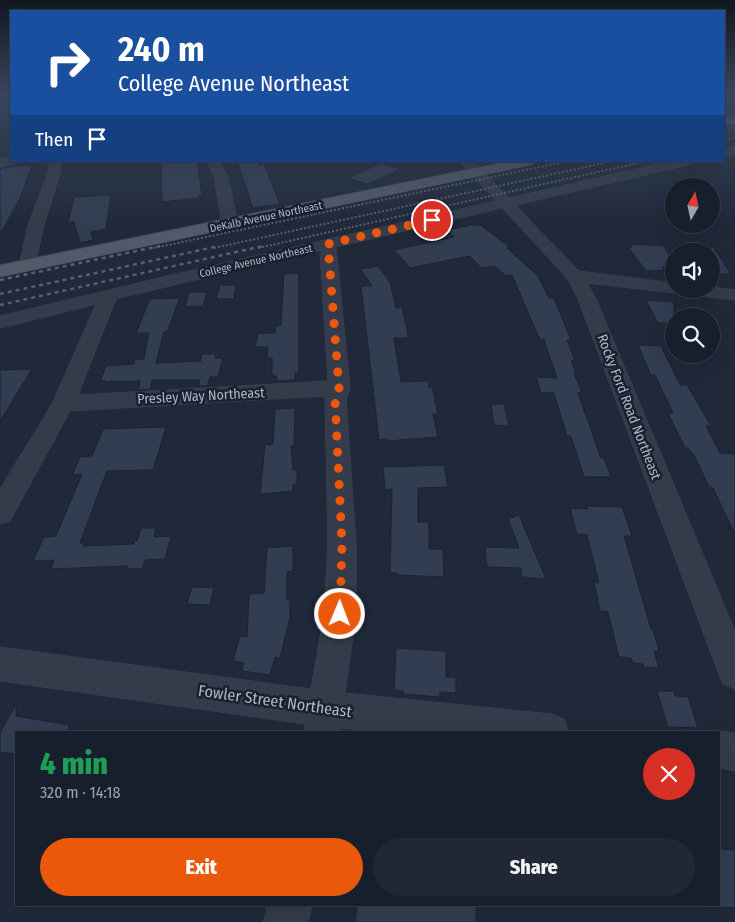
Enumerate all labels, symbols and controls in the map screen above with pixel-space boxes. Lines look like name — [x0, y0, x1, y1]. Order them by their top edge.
text: 240 m — [118, 28, 205, 70]
icon: right — [35, 30, 100, 95]
text: College Avenue Northeast — [118, 70, 349, 97]
icon: arrive — [83, 125, 111, 153]
text: Then — [35, 128, 73, 151]
north arrow — [665, 178, 720, 232]
map controls — [665, 178, 720, 363]
street label: DeKalb Avenue Northeast — [209, 199, 324, 235]
pin — [411, 199, 453, 241]
icon: arrive — [418, 206, 446, 234]
street label: College Avenue Northeast — [198, 242, 314, 280]
button: sound — [665, 243, 720, 298]
button: search — [665, 308, 720, 363]
street label: Rocky Ford Road Northeast — [593, 332, 665, 482]
street label: Presley Way Northeast — [137, 384, 266, 408]
position arrow — [313, 587, 365, 639]
street label: Fowler Street Northeast — [197, 681, 354, 721]
text: 4 min — [40, 746, 108, 782]
button: close — [643, 748, 695, 800]
text: 320 m · 14:18 — [40, 783, 120, 802]
button: Exit — [40, 838, 363, 896]
button: Share — [373, 838, 695, 896]

